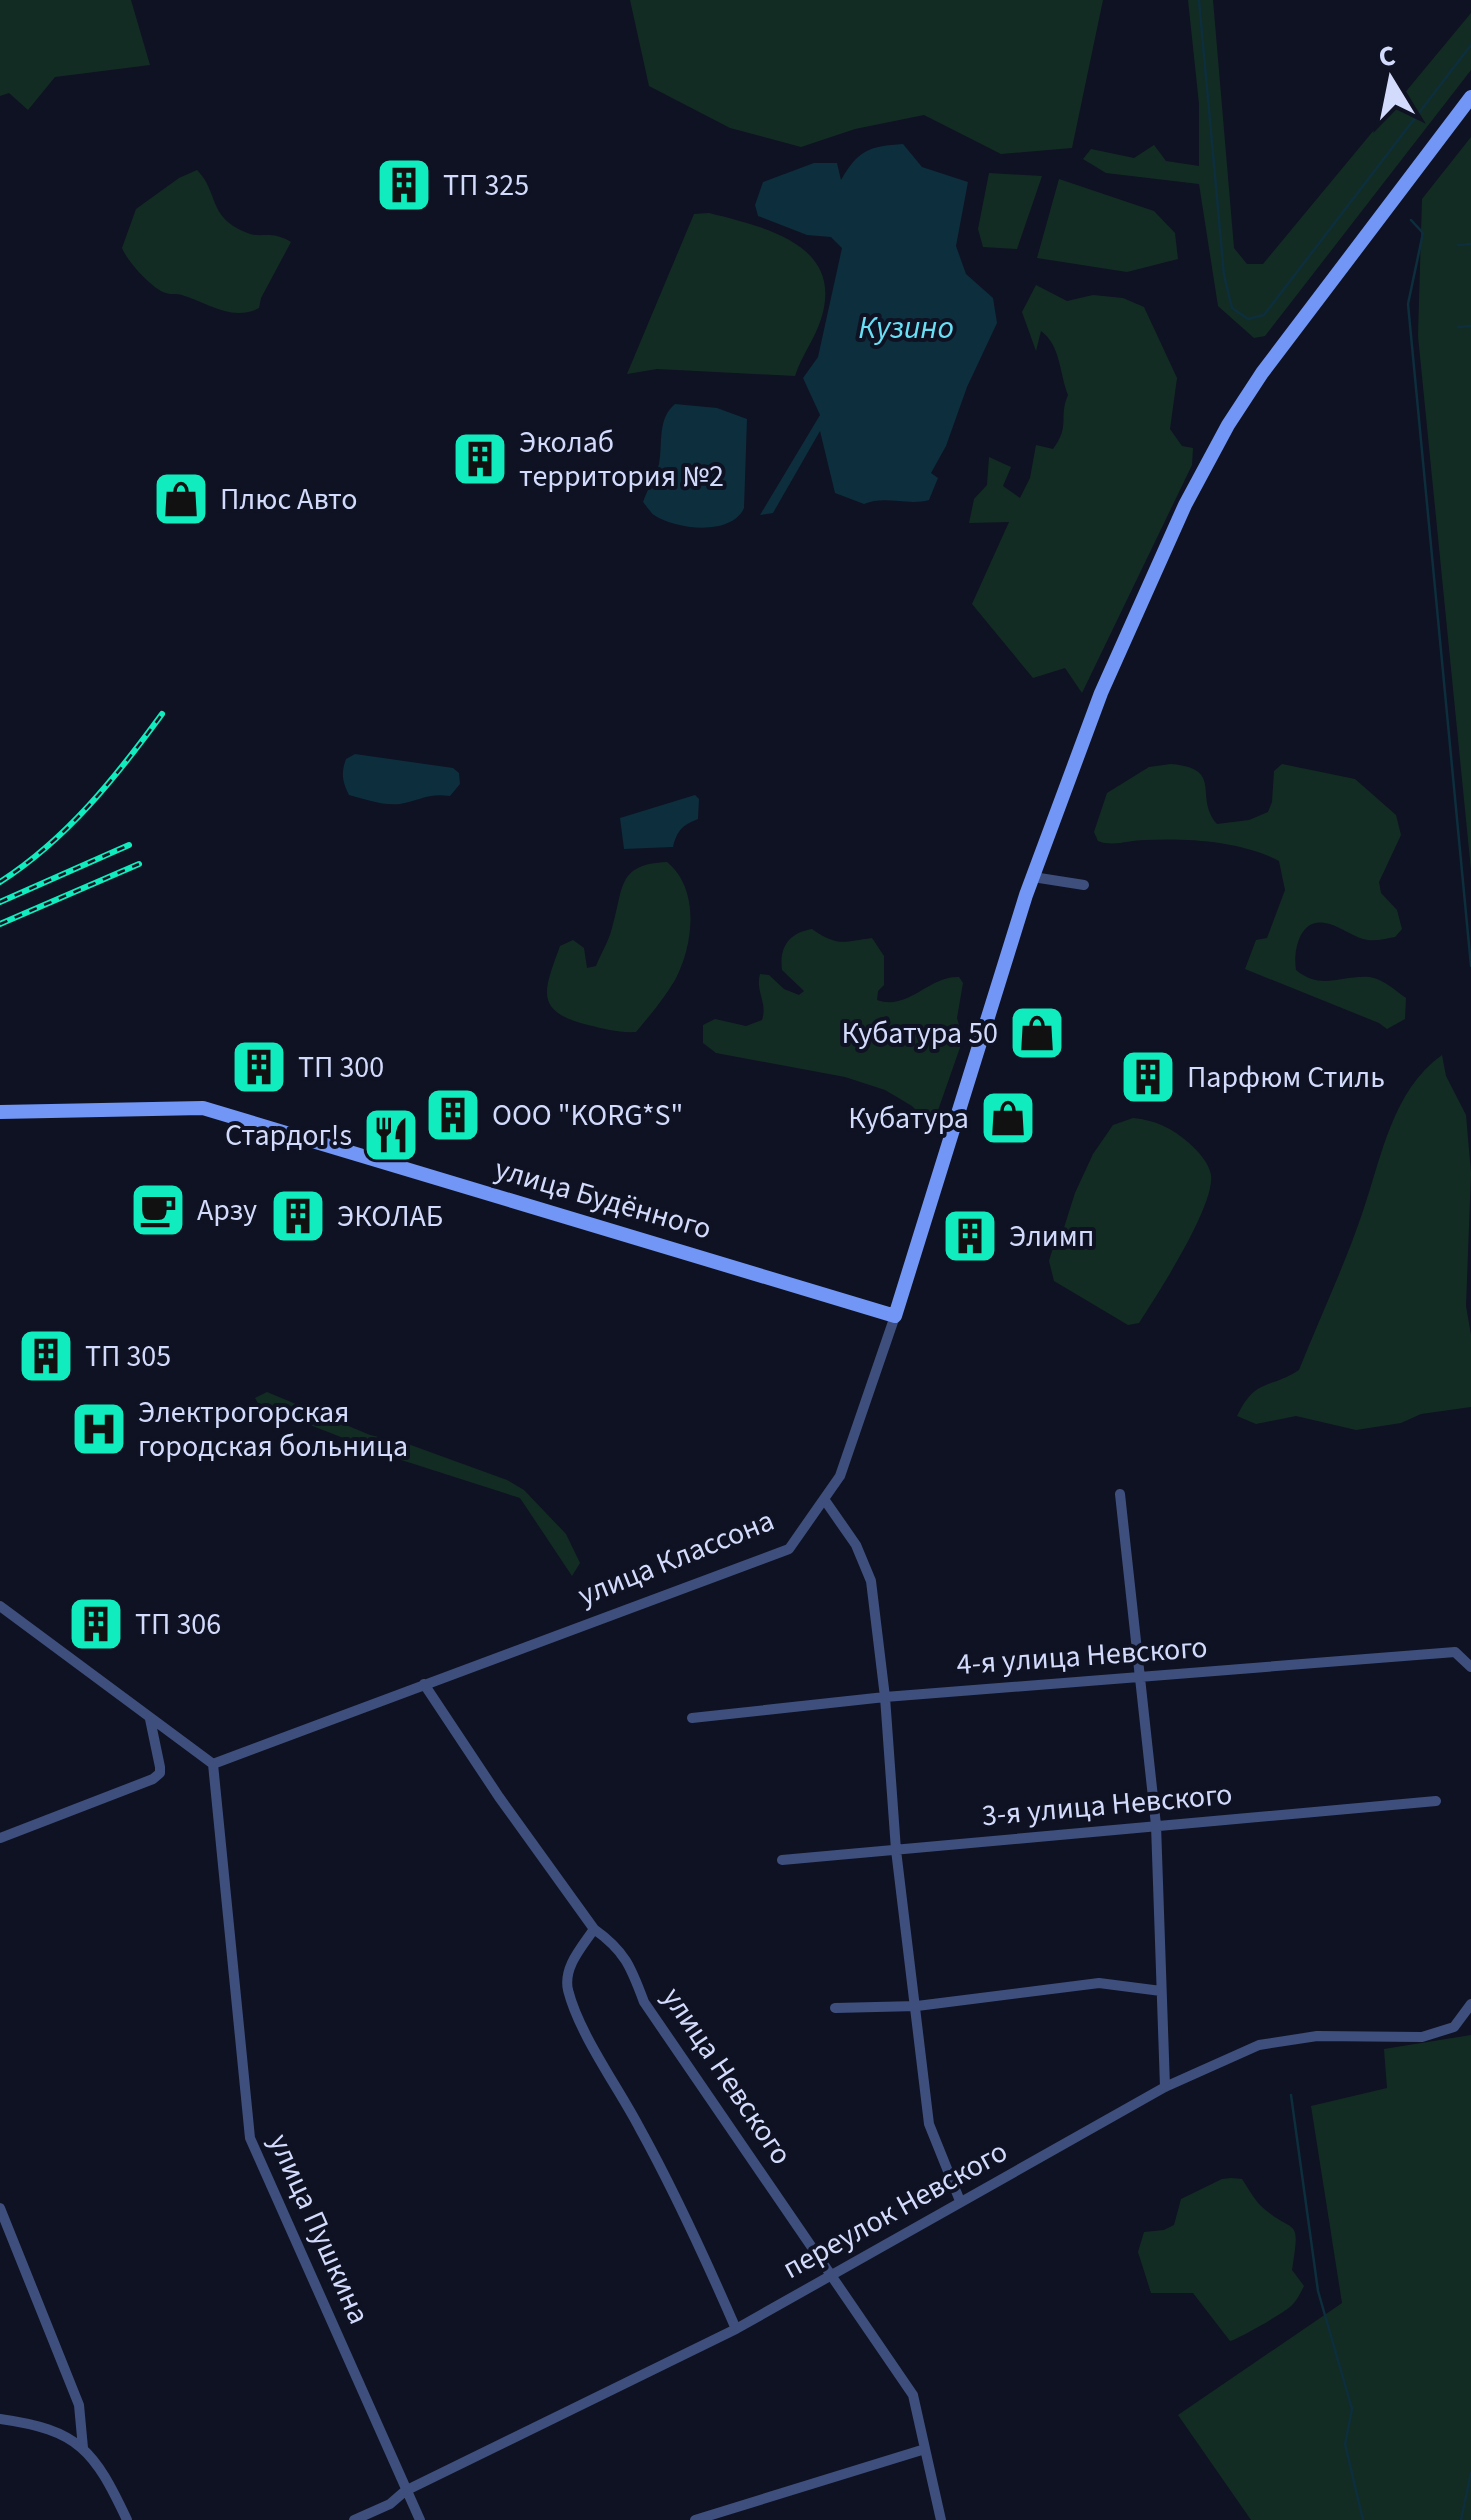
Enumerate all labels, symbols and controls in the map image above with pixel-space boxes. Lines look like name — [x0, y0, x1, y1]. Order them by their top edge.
north arrow — [1341, 30, 1441, 130]
text: С — [1375, 35, 1398, 77]
building icon: ТП 325 — [374, 155, 434, 215]
place label: ТП 325 — [443, 164, 529, 207]
water label: Кузино — [858, 305, 954, 351]
place label: Эколаб территория №2 — [519, 421, 724, 498]
building icon: Эколаб территория №2 — [450, 429, 510, 489]
shop icon: Плюс Авто — [151, 469, 211, 529]
place label: Плюс Авто — [220, 478, 358, 521]
shop icon: Кубатура 50 — [1007, 1003, 1067, 1063]
place label: Кубатура 50 — [841, 1012, 998, 1055]
building icon: ТП 300 — [229, 1037, 289, 1097]
place label: ТП 300 — [298, 1046, 384, 1089]
building icon: Парфюм Стиль — [1118, 1047, 1178, 1107]
place label: Парфюм Стиль — [1187, 1056, 1385, 1099]
building icon: ООО "KORG*S" — [423, 1085, 483, 1145]
shop icon: Кубатура — [978, 1088, 1038, 1148]
place label: ООО "KORG*S" — [492, 1094, 683, 1137]
place label: Кубатура — [848, 1097, 969, 1140]
restaurant icon: Стардог!s — [361, 1105, 421, 1165]
place label: Стардог!s — [225, 1114, 352, 1157]
street label: улица Будённого — [490, 1148, 716, 1250]
cafe icon: Арзу — [128, 1180, 188, 1240]
building icon: ЭКОЛАБ — [268, 1186, 328, 1246]
place label: Арзу — [197, 1189, 257, 1232]
place label: ЭКОЛАБ — [337, 1195, 443, 1238]
building icon: Элимп — [940, 1206, 1000, 1266]
place label: Элимп — [1009, 1215, 1094, 1258]
building icon: ТП 305 — [16, 1326, 76, 1386]
place label: ТП 305 — [85, 1335, 171, 1378]
place label: Электрогорская городская больница — [138, 1391, 408, 1468]
hospital icon: Электрогорская городская больница — [69, 1399, 129, 1459]
street label: улица Классона — [572, 1499, 780, 1617]
building icon: ТП 306 — [66, 1594, 126, 1654]
place label: ТП 306 — [135, 1603, 221, 1646]
street label: 4-я улица Невского — [955, 1626, 1209, 1686]
street label: 3-я улица Невского — [980, 1773, 1234, 1837]
street label: улица Невского — [652, 1979, 802, 2173]
street label: улица Пушкина — [258, 2127, 380, 2331]
street label: переулок Невского — [775, 2130, 1015, 2290]

